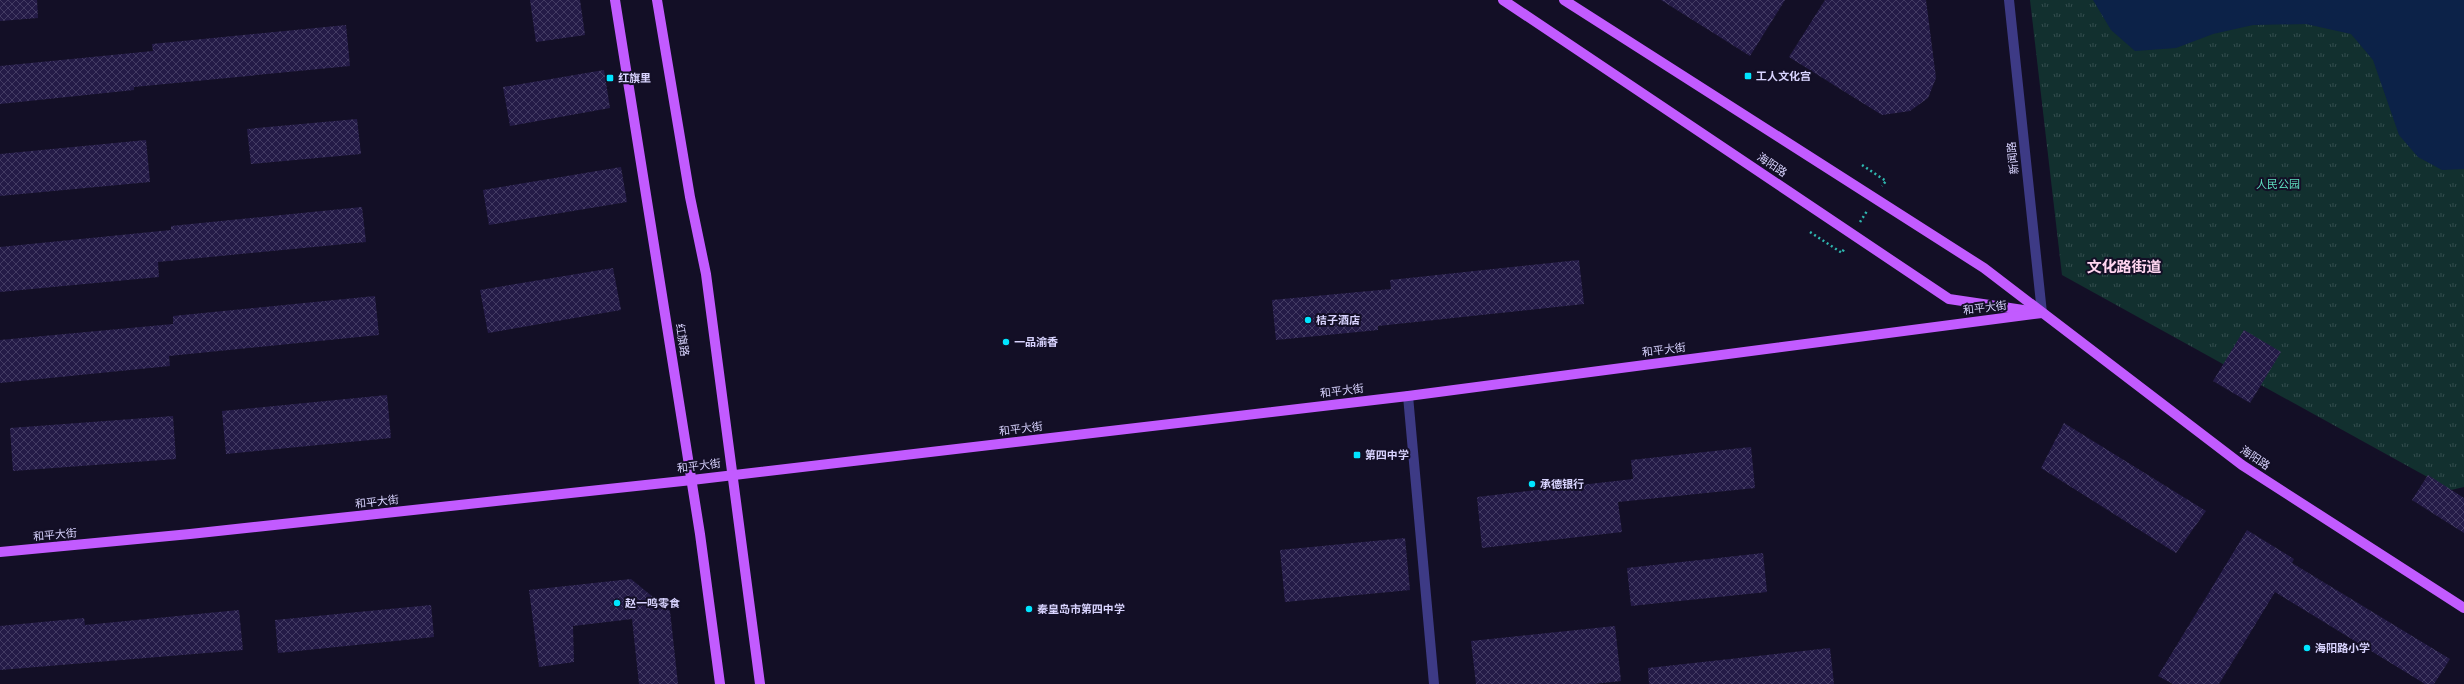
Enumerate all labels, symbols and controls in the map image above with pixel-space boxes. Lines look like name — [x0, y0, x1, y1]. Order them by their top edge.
place label: 工人文化宫 — [1756, 70, 1811, 83]
marker: 工人文化宫 — [1743, 71, 1753, 81]
place label: 红旗里 — [618, 72, 651, 85]
marker: 红旗里 — [605, 73, 615, 83]
street label: 新闻路 — [2005, 141, 2021, 175]
street label: 海阳路 — [1755, 150, 1789, 180]
park label: 人民公园 — [2256, 178, 2300, 191]
district label: 文化路街道 — [2086, 258, 2162, 276]
street label: 和平大街 — [1962, 299, 2008, 317]
place label: 桔子酒店 — [1316, 314, 1360, 327]
marker: 桔子酒店 — [1303, 315, 1313, 325]
street label: 红旗路 — [673, 323, 691, 357]
place label: 一品渝香 — [1014, 336, 1058, 349]
marker: 一品渝香 — [1001, 337, 1011, 347]
street label: 和平大街 — [1641, 341, 1687, 359]
street label: 和平大街 — [1319, 382, 1365, 400]
street label: 和平大街 — [998, 420, 1044, 438]
street label: 海阳路 — [2238, 443, 2272, 473]
place label: 第四中学 — [1365, 449, 1409, 462]
marker: 第四中学 — [1352, 450, 1362, 460]
street label: 和平大街 — [676, 457, 722, 475]
place label: 承德银行 — [1540, 478, 1584, 491]
marker: 承德银行 — [1527, 479, 1537, 489]
street label: 和平大街 — [354, 493, 400, 511]
street label: 和平大街 — [33, 527, 77, 543]
place label: 赵一鸣零食 — [625, 597, 680, 610]
marker: 赵一鸣零食 — [612, 598, 622, 608]
place label: 秦皇岛市第四中学 — [1037, 603, 1125, 616]
marker: 秦皇岛市第四中学 — [1024, 604, 1034, 614]
place label: 海阳路小学 — [2315, 642, 2370, 655]
marker: 海阳路小学 — [2302, 643, 2312, 653]

